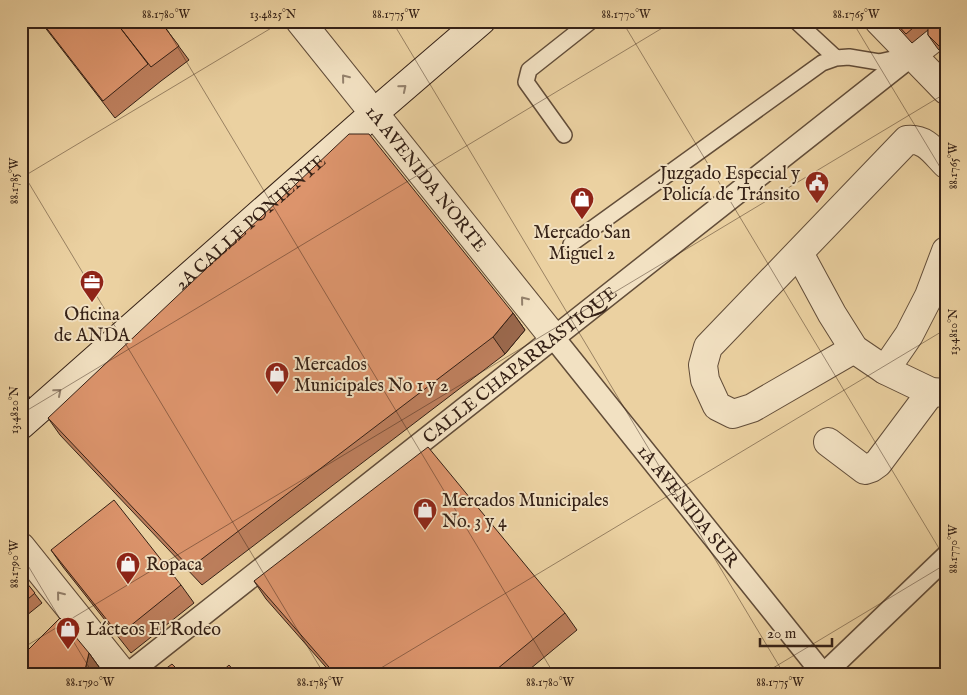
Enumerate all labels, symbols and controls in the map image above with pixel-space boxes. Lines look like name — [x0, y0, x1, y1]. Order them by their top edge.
text: 88.1780°W — [142, 7, 191, 22]
text: 13.4825°N — [250, 7, 297, 22]
text: 88.1775°W — [372, 7, 420, 22]
text: 88.1770°W — [602, 7, 651, 22]
text: 88.1765°W — [833, 7, 880, 22]
one-way arrow — [342, 74, 351, 83]
one-way arrow — [397, 85, 406, 94]
street label: 1A AVENIDA NORTE — [360, 102, 491, 257]
text: 88.1765°W — [946, 142, 961, 189]
street label: 2A CALLE PONIENTE — [171, 151, 331, 296]
text: 88.1785°W — [7, 157, 22, 204]
place label: Juzgado Especial y Policía de Tránsito — [658, 163, 800, 207]
public building icon: Juzgado Especial y Policía de Tránsito — [804, 170, 830, 204]
shop icon: Mercado San Miguel 2 — [569, 186, 595, 220]
place label: Mercado San Miguel 2 — [534, 222, 631, 266]
office icon: Oficina de ANDA — [79, 269, 105, 303]
street label: CALLE CHAPARRASTIQUE — [419, 282, 622, 450]
one-way arrow — [521, 297, 529, 306]
place label: Oficina de ANDA — [54, 304, 131, 348]
text: 13.4810°N — [946, 308, 961, 355]
place label: Mercados Municipales No 1 y 2 — [294, 354, 448, 398]
shop icon: Mercados Municipales No 1 y 2 — [264, 361, 290, 395]
text: 13.4820°N — [7, 385, 22, 434]
one-way arrow — [52, 389, 61, 398]
street label: 1A AVENIDA SUR — [631, 441, 744, 574]
place label: Mercados Municipales No. 3 y 4 — [442, 490, 609, 534]
shop icon: Mercados Municipales No. 3 y 4 — [412, 497, 438, 531]
text: 88.1770°W — [946, 524, 961, 573]
text: 88.1790°W — [7, 539, 22, 588]
shop icon: Ropaca — [115, 551, 141, 585]
place label: Ropaca — [146, 554, 203, 577]
one-way arrow — [57, 592, 65, 601]
scale bar — [760, 615, 832, 647]
shop icon: Lácteos El Rodeo — [55, 616, 81, 650]
place label: Lácteos El Rodeo — [86, 619, 221, 642]
text: 20 m — [767, 624, 797, 643]
text: 88.1790°W — [66, 675, 115, 690]
text: 88.1785°W — [297, 675, 344, 690]
text: 88.1780°W — [526, 675, 575, 690]
text: 88.1775°W — [756, 675, 804, 690]

